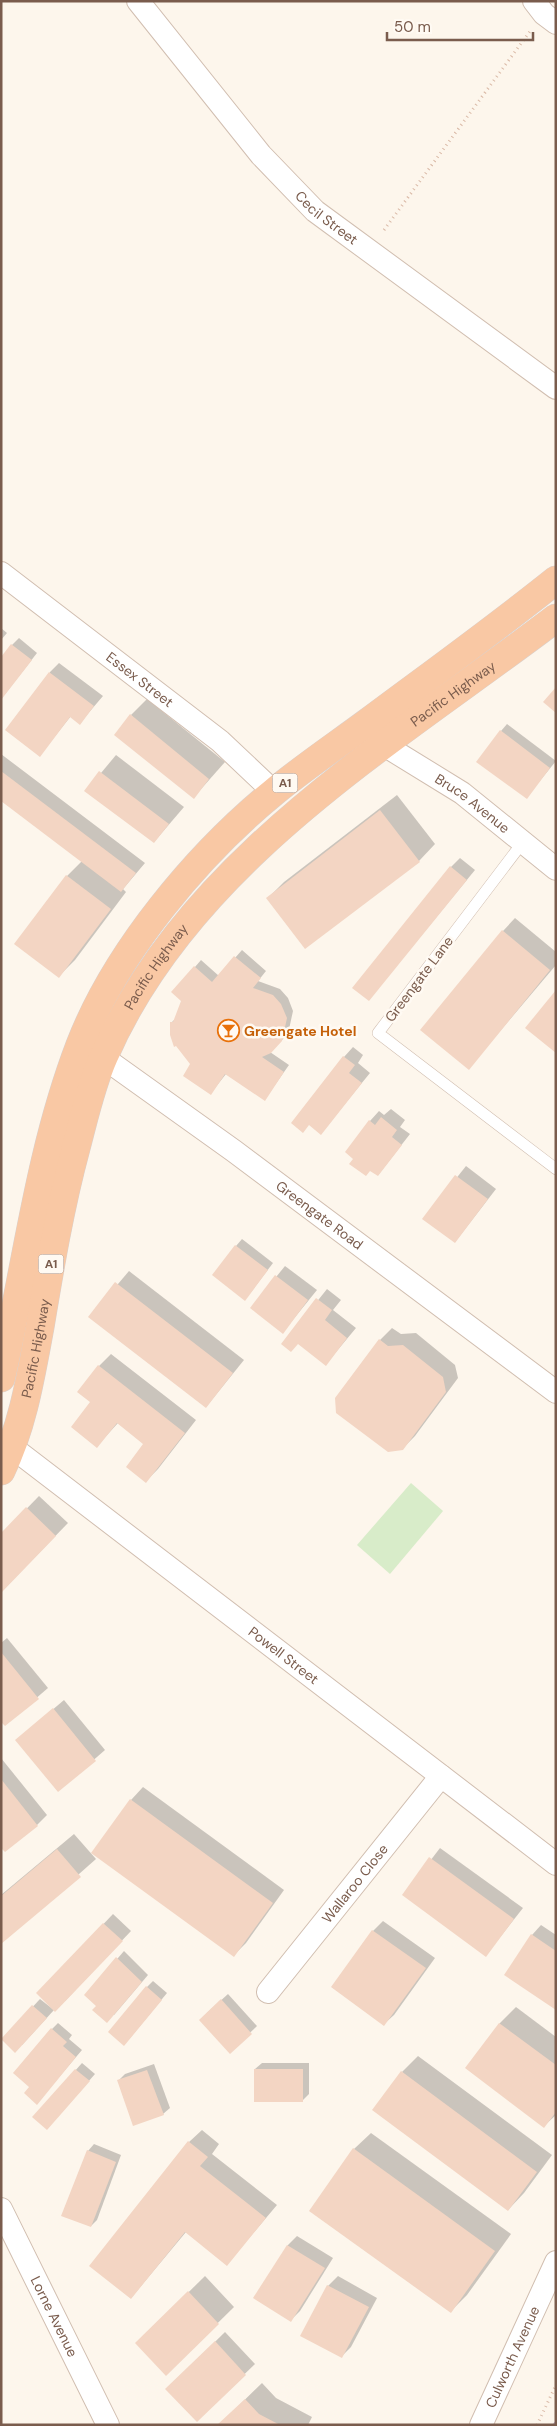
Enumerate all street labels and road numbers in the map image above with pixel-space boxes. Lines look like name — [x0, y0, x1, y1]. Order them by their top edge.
street label: Cecil Street — [291, 187, 362, 249]
street label: Essex Street — [103, 648, 177, 711]
street label: Pacific Highway — [407, 657, 499, 730]
street label: Bruce Avenue — [432, 770, 514, 837]
road number: A1 — [272, 774, 298, 792]
street label: Pacific Highway — [120, 920, 192, 1013]
street label: Greengate Lane — [381, 933, 457, 1025]
street label: Greengate Road — [272, 1177, 367, 1254]
road number: A1 — [38, 1254, 64, 1274]
street label: Pacific Highway — [17, 1297, 54, 1400]
street label: Powell Street — [245, 1623, 322, 1688]
street label: Wallaroo Close — [318, 1840, 392, 1927]
street label: Lorne Avenue — [27, 2273, 82, 2360]
street label: Culworth Avenue — [481, 2303, 544, 2411]

